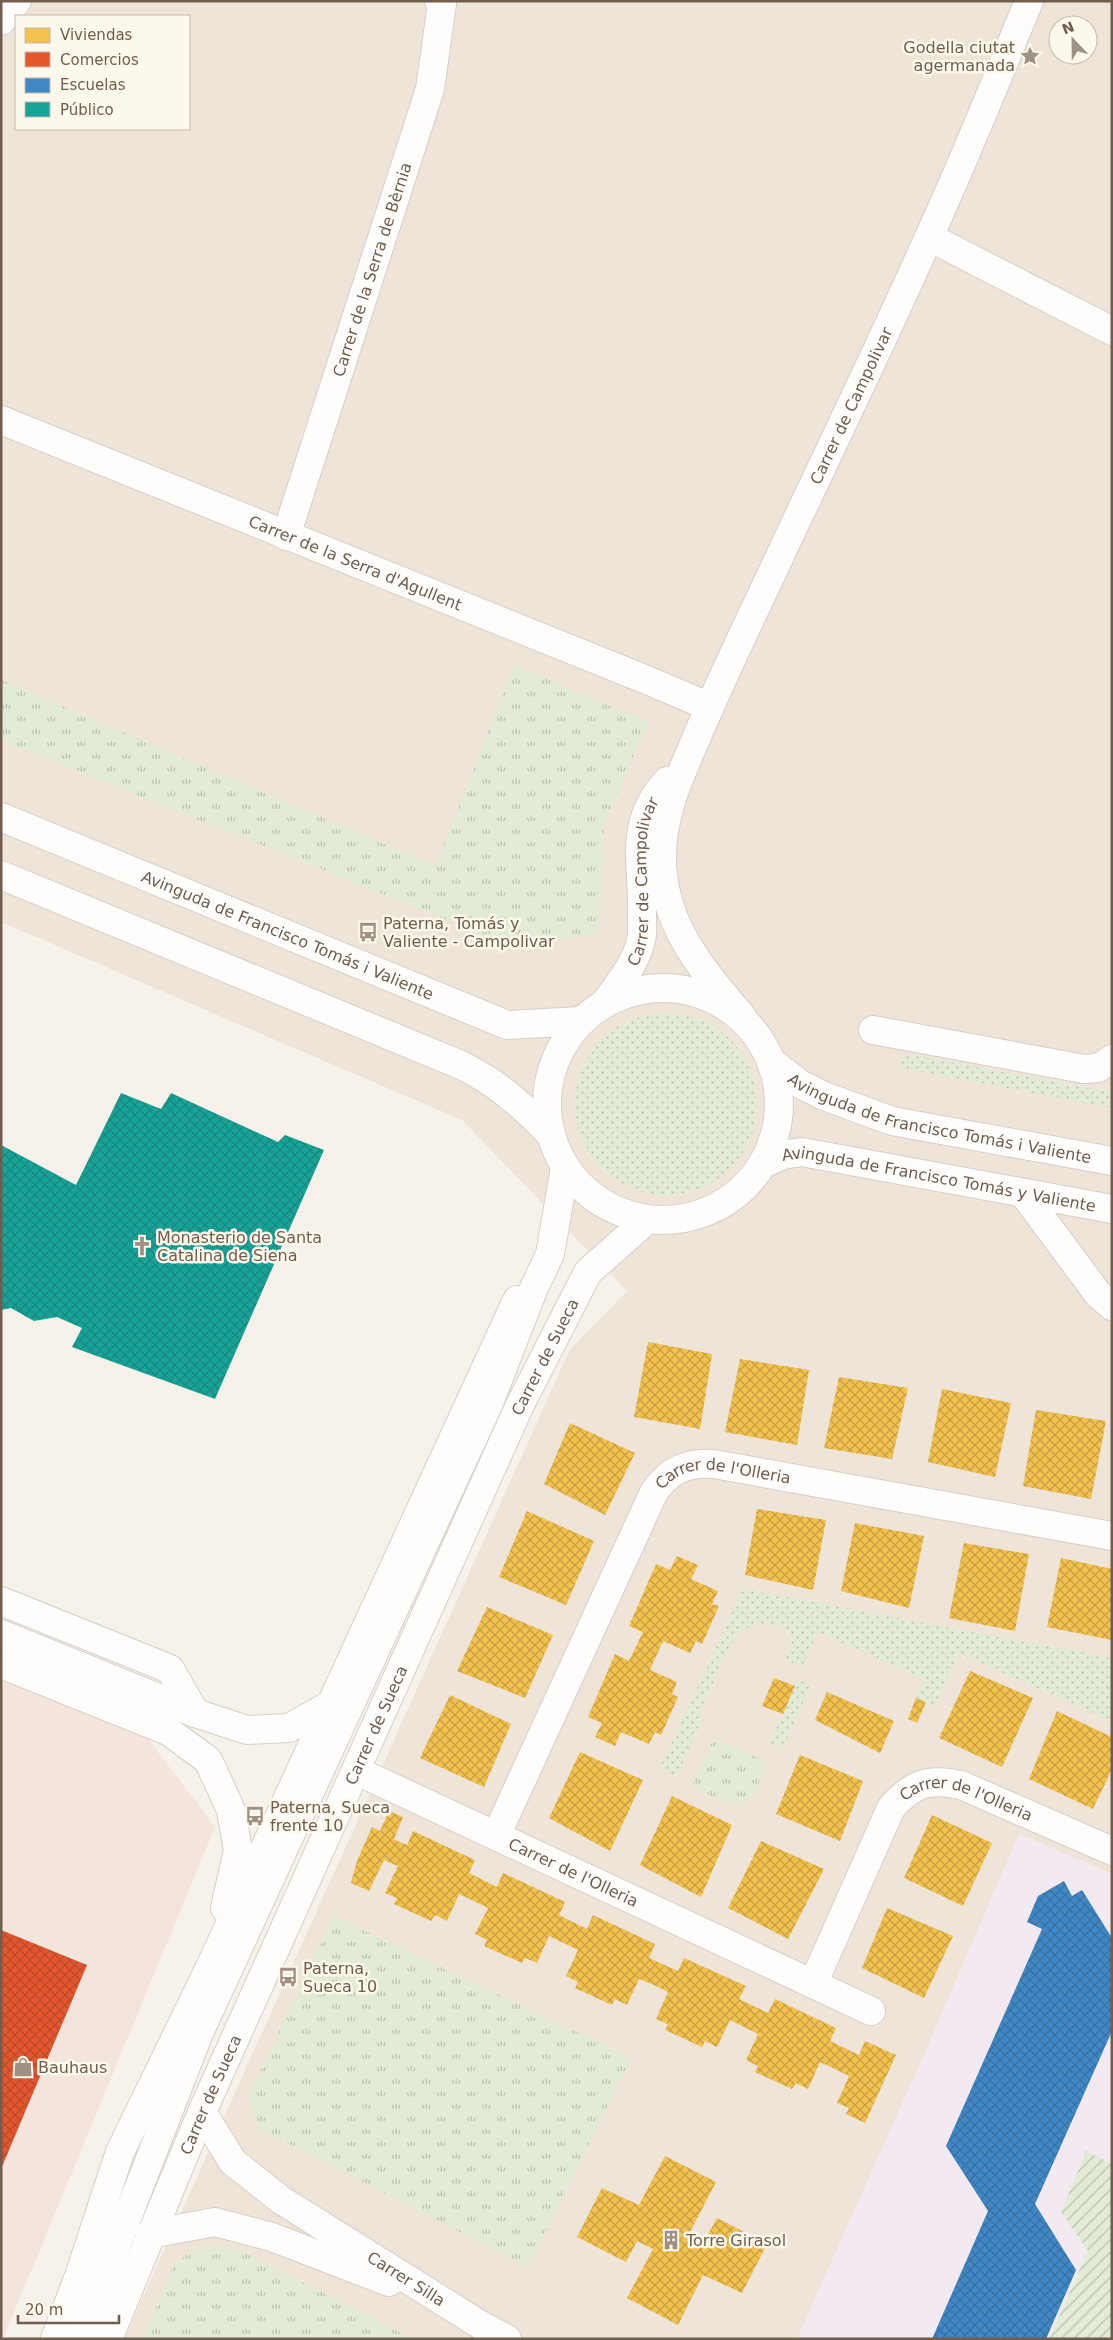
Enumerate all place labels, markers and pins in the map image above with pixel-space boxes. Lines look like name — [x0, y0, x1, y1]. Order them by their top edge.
place label: Godella ciutat agermanada — [903, 38, 1015, 75]
place icon: Godella ciutat agermanada — [1019, 45, 1041, 67]
place label: Paterna, Tomás y Valiente - Campolivar — [383, 914, 555, 951]
bus stop icon: Paterna, Tomás y Valiente - Campolivar — [357, 921, 379, 943]
place label: Monasterio de Santa Catalina de Siena — [157, 1228, 322, 1265]
church icon: Monasterio de Santa Catalina de Siena — [131, 1235, 153, 1257]
place label: Paterna, Sueca frente 10 — [270, 1798, 390, 1835]
bus stop icon: Paterna, Sueca frente 10 — [244, 1805, 266, 1827]
place label: Paterna, Sueca 10 — [303, 1959, 377, 1996]
bus stop icon: Paterna, Sueca 10 — [277, 1966, 299, 1988]
shop icon: Bauhaus — [12, 2056, 34, 2078]
place label: Bauhaus — [38, 2058, 107, 2077]
building icon: Torre Girasol — [660, 2229, 682, 2251]
place label: Torre Girasol — [685, 2231, 786, 2250]

